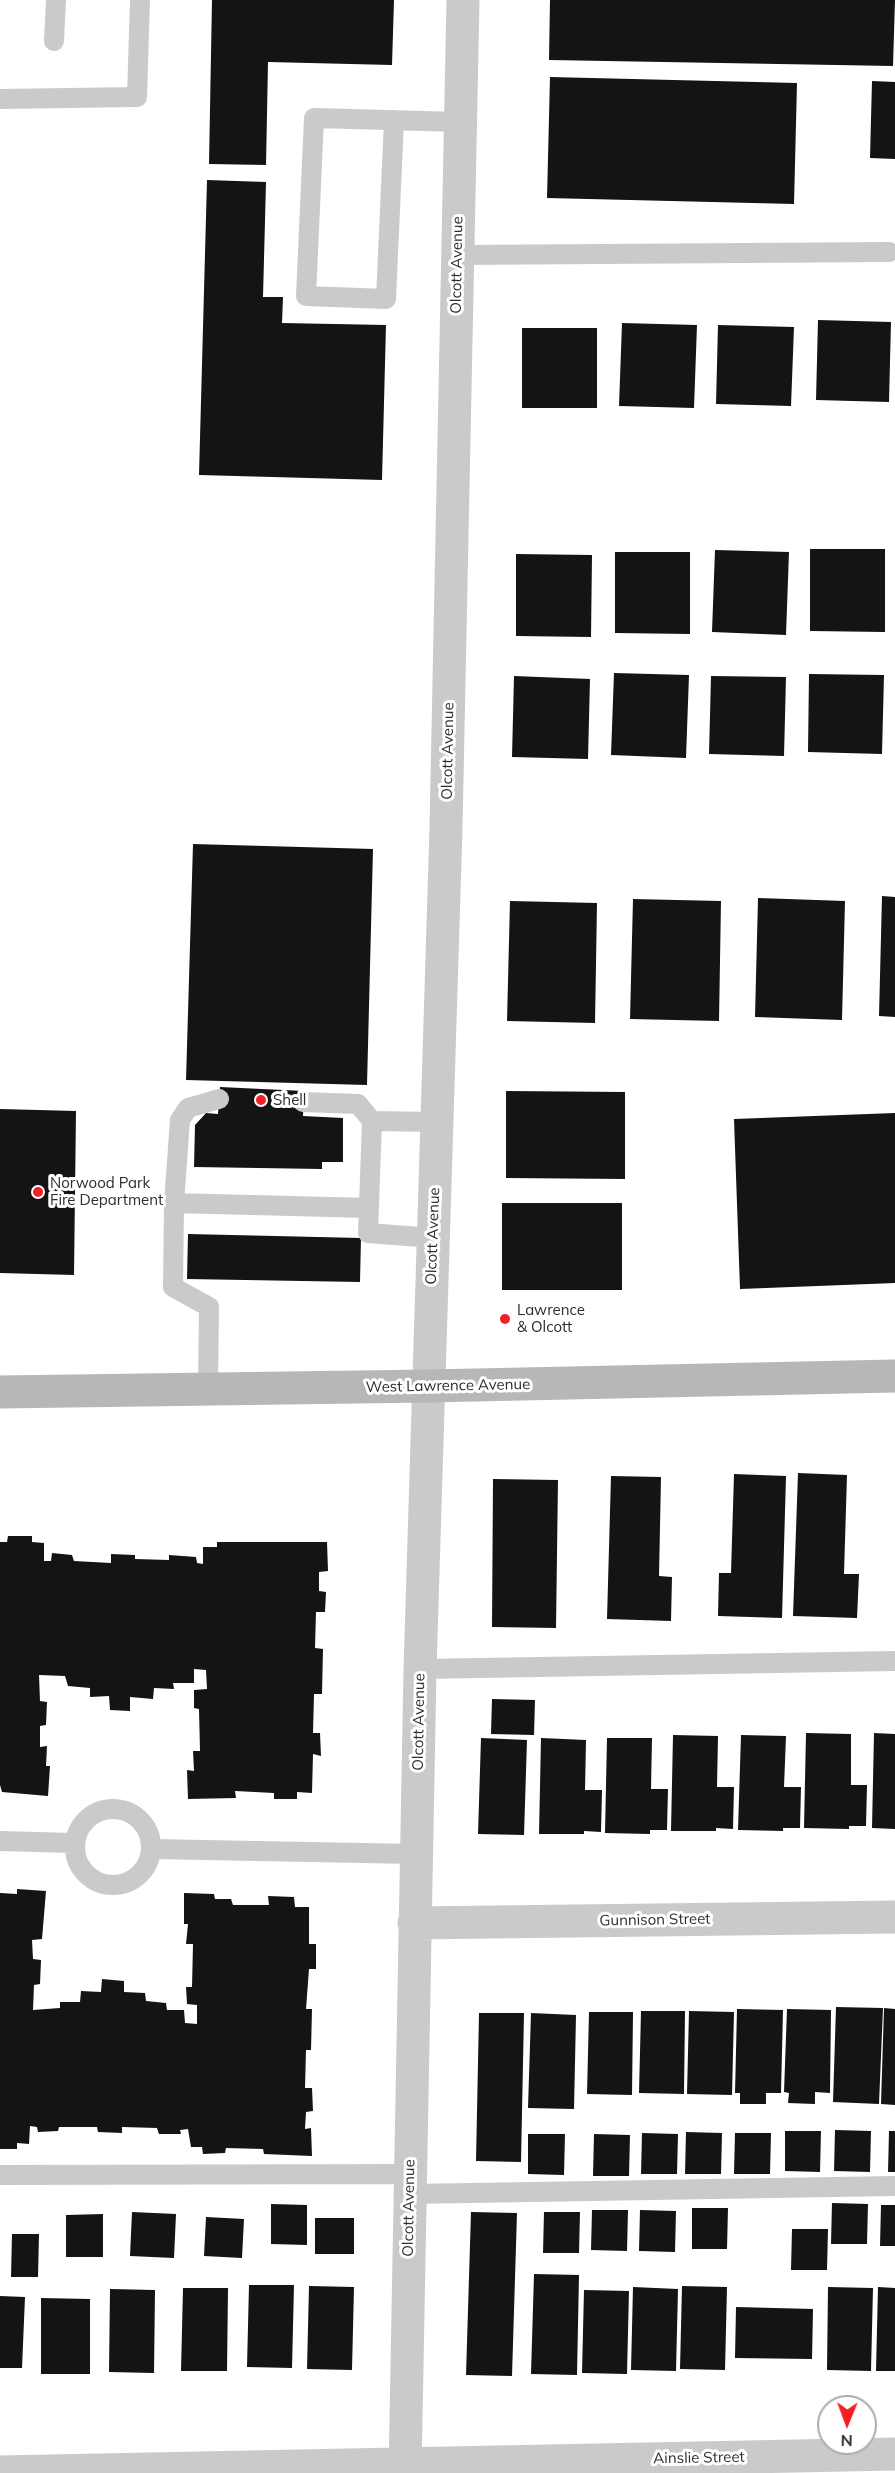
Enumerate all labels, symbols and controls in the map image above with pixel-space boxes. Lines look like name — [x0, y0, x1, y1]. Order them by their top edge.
street label: Olcott Avenue — [447, 216, 467, 314]
street label: Olcott Avenue — [438, 702, 458, 800]
place label: Shell — [273, 1091, 306, 1109]
marker: Shell — [254, 1093, 268, 1107]
place label: Norwood Park Fire Department — [50, 1174, 163, 1209]
marker: Norwood Park Fire Department — [31, 1185, 45, 1199]
street label: Olcott Avenue — [422, 1187, 444, 1285]
place label: Lawrence & Olcott — [517, 1301, 585, 1336]
marker: Lawrence & Olcott — [498, 1312, 512, 1326]
street label: West Lawrence Avenue — [366, 1376, 530, 1396]
street label: Olcott Avenue — [409, 1673, 429, 1771]
street label: Gunnison Street — [599, 1910, 711, 1930]
street label: Olcott Avenue — [399, 2159, 419, 2257]
north arrow — [817, 2395, 877, 2455]
text: N — [841, 2431, 853, 2451]
street label: Ainslie Street — [653, 2448, 745, 2468]

